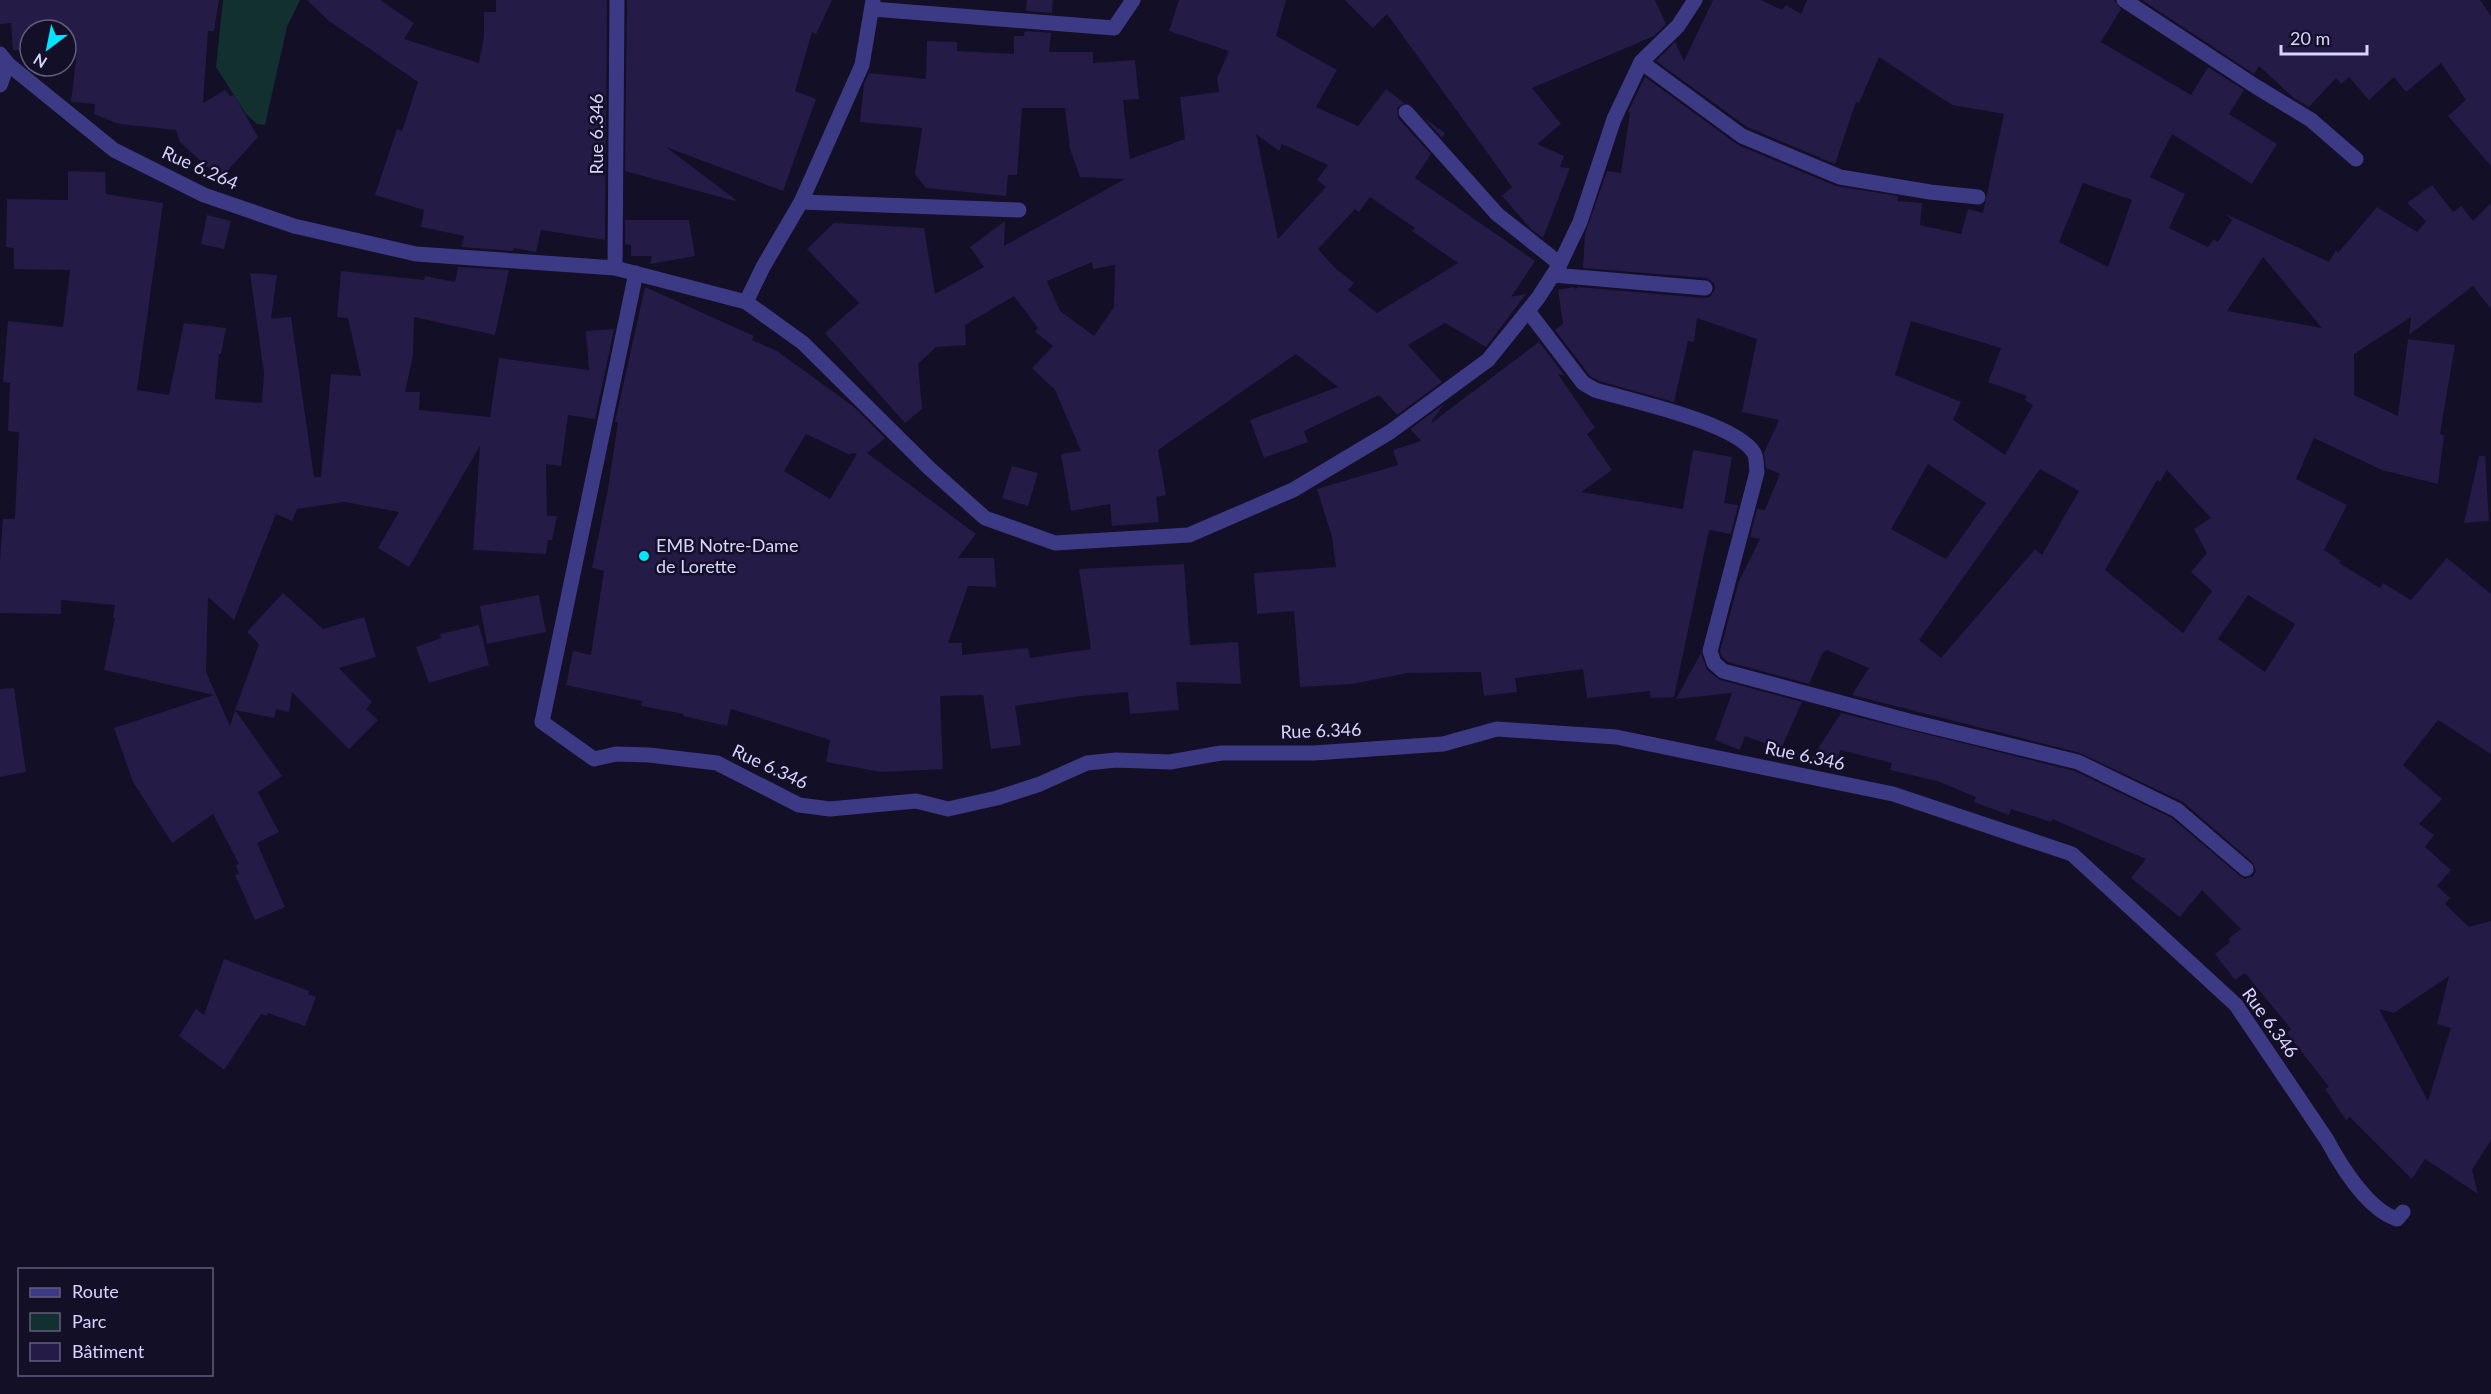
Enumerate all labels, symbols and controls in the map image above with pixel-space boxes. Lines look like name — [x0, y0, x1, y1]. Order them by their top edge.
north arrow — [18, 18, 78, 78]
scale bar — [2281, 18, 2366, 56]
text: 20 m — [2290, 27, 2330, 49]
text: N — [30, 50, 50, 72]
street label: Rue 6.346 — [585, 93, 607, 175]
street label: Rue 6.264 — [159, 141, 242, 194]
place label: EMB Notre-Dame de Lorette — [656, 534, 798, 577]
marker: EMB Notre-Dame de Lorette — [637, 549, 651, 563]
street label: Rue 6.346 — [1280, 718, 1362, 742]
street label: Rue 6.346 — [1763, 736, 1847, 774]
street label: Rue 6.346 — [729, 739, 812, 793]
street label: Rue 6.346 — [2238, 983, 2304, 1062]
legend — [18, 1268, 213, 1376]
text: Route — [72, 1280, 119, 1302]
text: Parc — [72, 1310, 107, 1332]
text: Bâtiment — [72, 1340, 145, 1362]

